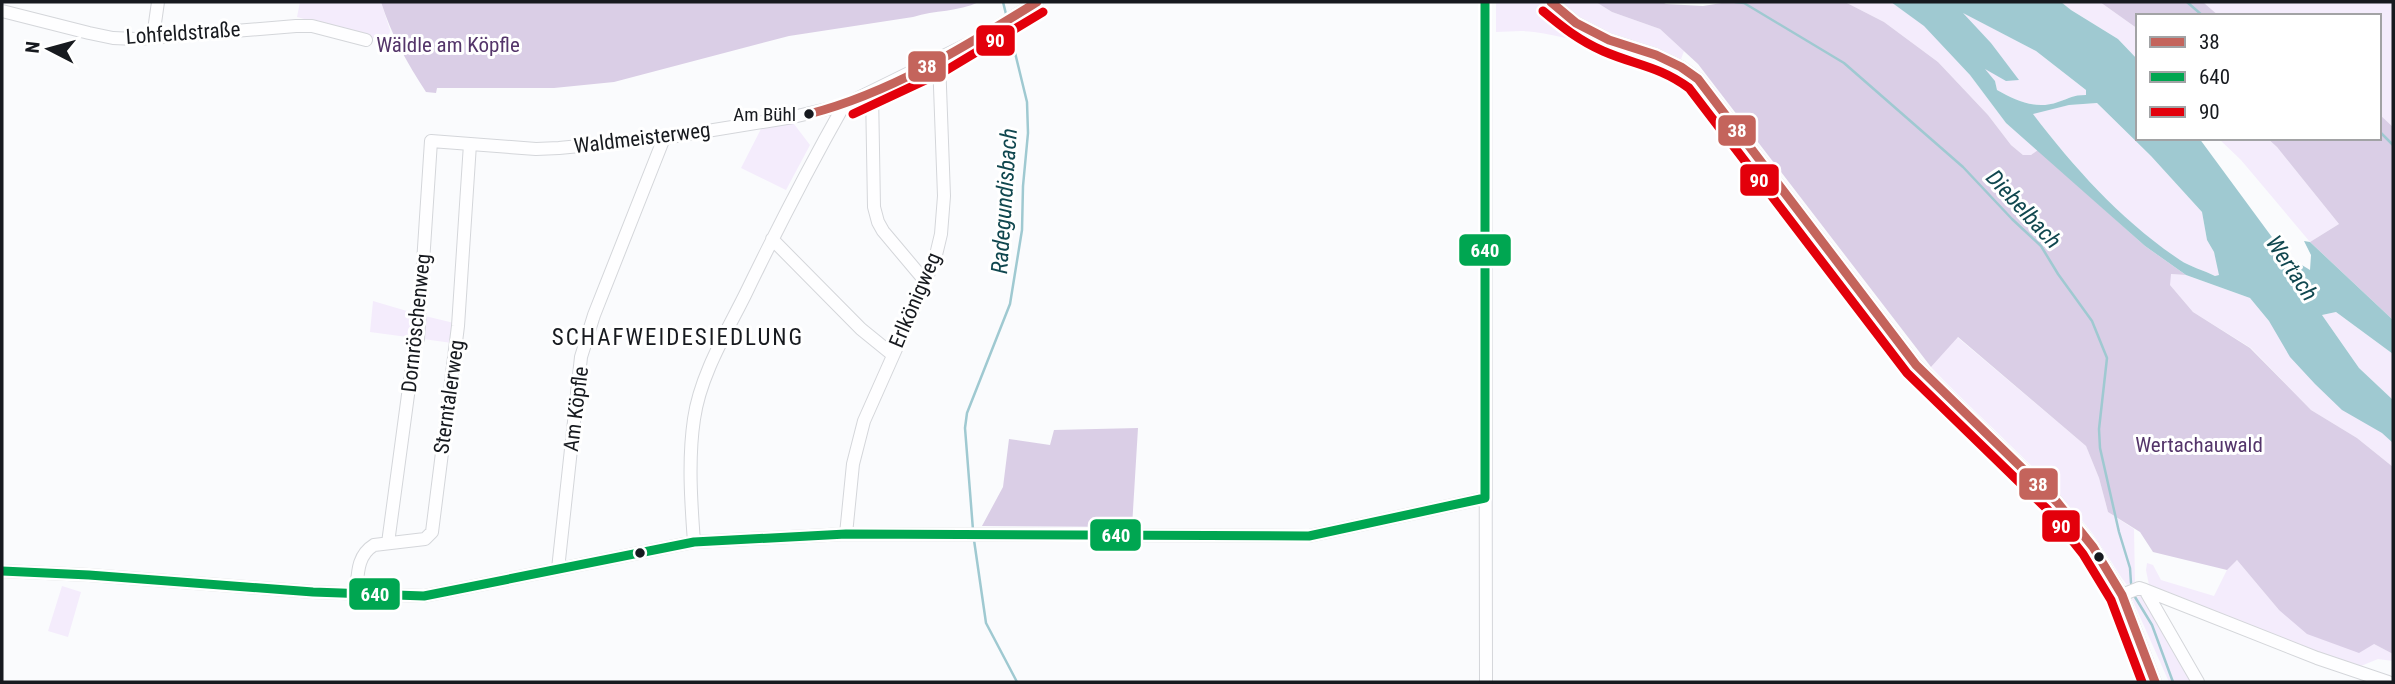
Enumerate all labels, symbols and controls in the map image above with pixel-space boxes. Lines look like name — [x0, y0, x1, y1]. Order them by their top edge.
north arrow — [14, 14, 84, 84]
legend — [2136, 14, 2381, 140]
street label: Lohfeldstraße — [125, 17, 241, 49]
line badge: 90 — [975, 24, 1016, 57]
text: 90 — [985, 29, 1005, 52]
text: 38 — [2199, 30, 2220, 54]
park label: Wäldle am Köpfle — [376, 33, 520, 57]
text: N — [21, 40, 45, 54]
line badge: 38 — [907, 50, 947, 83]
text: 38 — [917, 55, 937, 78]
text: 640 — [2199, 65, 2230, 89]
text: 90 — [2199, 100, 2220, 124]
place label: Am Bühl — [733, 103, 796, 126]
marker: Am Bühl — [802, 107, 816, 121]
line badge: 38 — [1717, 114, 1757, 147]
street label: Waldmeisterweg — [572, 118, 712, 158]
text: 38 — [1727, 119, 1747, 142]
water label: Radegundisbach — [986, 127, 1023, 275]
line badge: 90 — [1739, 163, 1780, 197]
water label: Diebelbach — [1980, 164, 2067, 254]
text: 90 — [1749, 169, 1769, 192]
water label: Wertach — [2260, 231, 2323, 306]
line badge: 640 — [1458, 233, 1512, 267]
text: 640 — [1471, 239, 1499, 262]
street label: Erlkönigweg — [884, 249, 946, 351]
street label: Dornröschenweg — [397, 253, 435, 393]
district label: SCHAFWEIDESIEDLUNG — [552, 324, 804, 351]
street label: Sterntalerweg — [429, 338, 469, 456]
street label: Am Köpfle — [559, 365, 593, 453]
park label: Wertachauwald — [2135, 433, 2263, 457]
line badge: 38 — [2018, 467, 2059, 501]
text: 38 — [2028, 473, 2048, 496]
line badge: 90 — [2041, 509, 2081, 543]
text: 90 — [2051, 515, 2071, 538]
line badge: 640 — [1089, 518, 1142, 552]
text: 640 — [1102, 524, 1130, 547]
unlabelled marker — [633, 546, 647, 560]
unlabelled marker — [2092, 550, 2106, 564]
line badge: 640 — [348, 577, 401, 611]
text: 640 — [361, 583, 389, 606]

